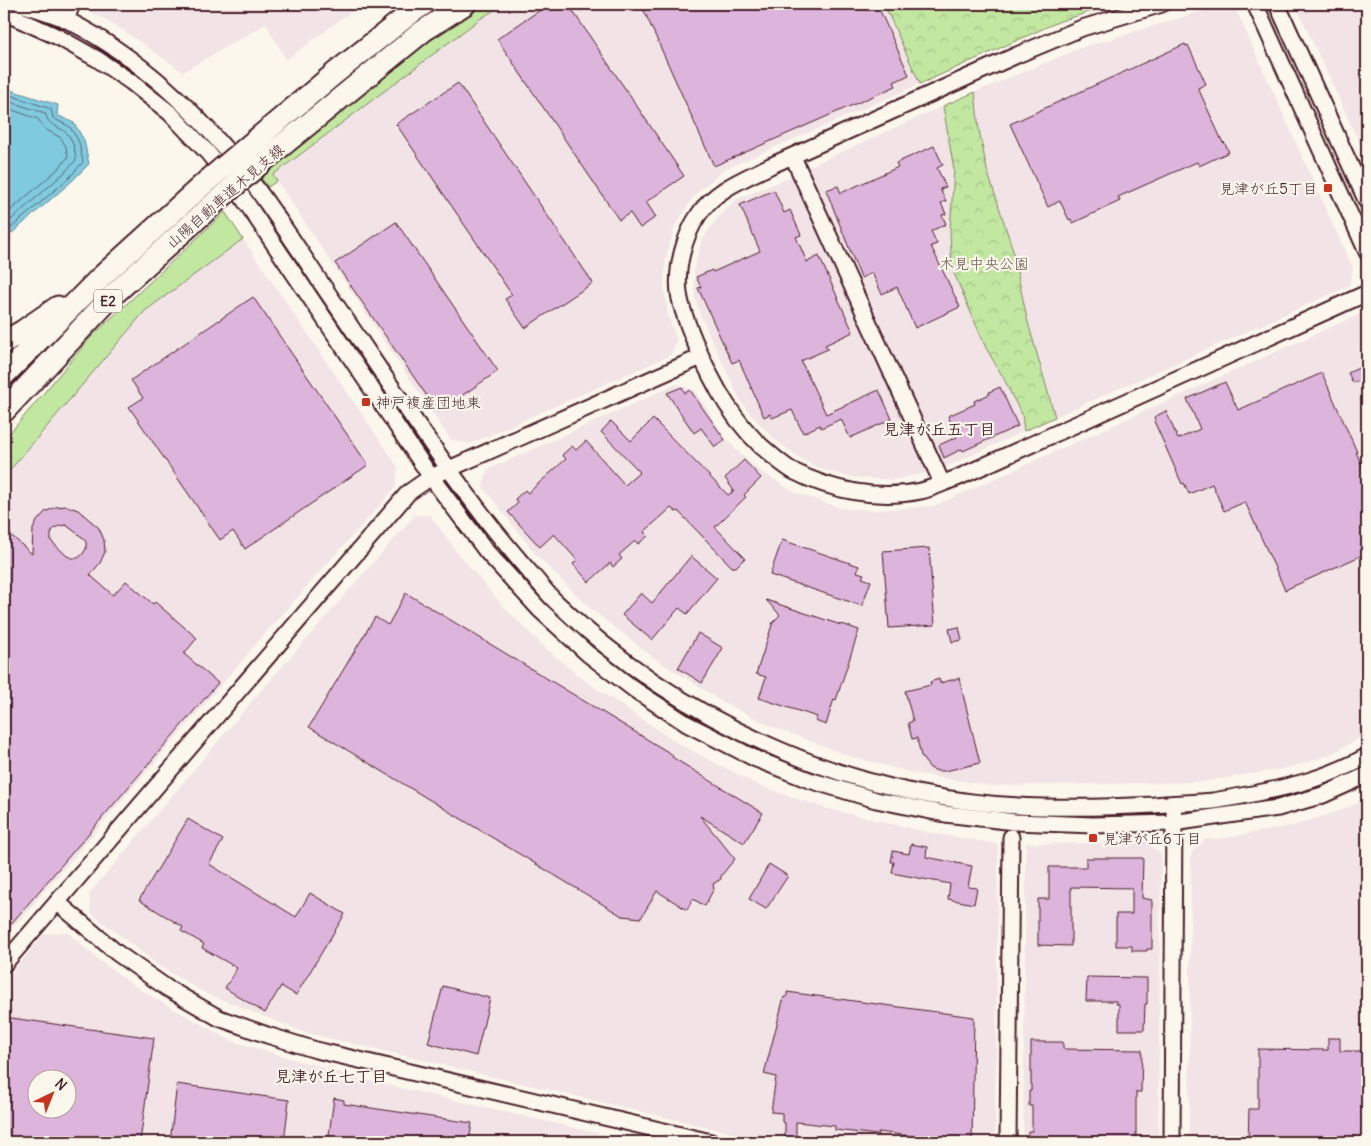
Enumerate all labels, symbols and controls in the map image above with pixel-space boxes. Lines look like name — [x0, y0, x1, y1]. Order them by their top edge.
street label: 山陽自動車道木見支線 — [162, 140, 288, 252]
place label: 見津が丘5丁目 — [1219, 179, 1318, 198]
marker: 見津が丘5丁目 — [1322, 182, 1334, 194]
park label: 木見中央公園 — [939, 254, 1029, 273]
road number: E2 — [94, 290, 122, 312]
place label: 神戸複産団地東 — [376, 393, 481, 412]
marker: 神戸複産団地東 — [360, 396, 372, 408]
district label: 見津が丘五丁目 — [883, 419, 995, 439]
place label: 見津が丘6丁目 — [1103, 829, 1202, 848]
marker: 見津が丘6丁目 — [1087, 832, 1099, 844]
district label: 見津が丘七丁目 — [275, 1066, 387, 1086]
north arrow — [28, 1068, 78, 1118]
text: N — [51, 1075, 71, 1094]

